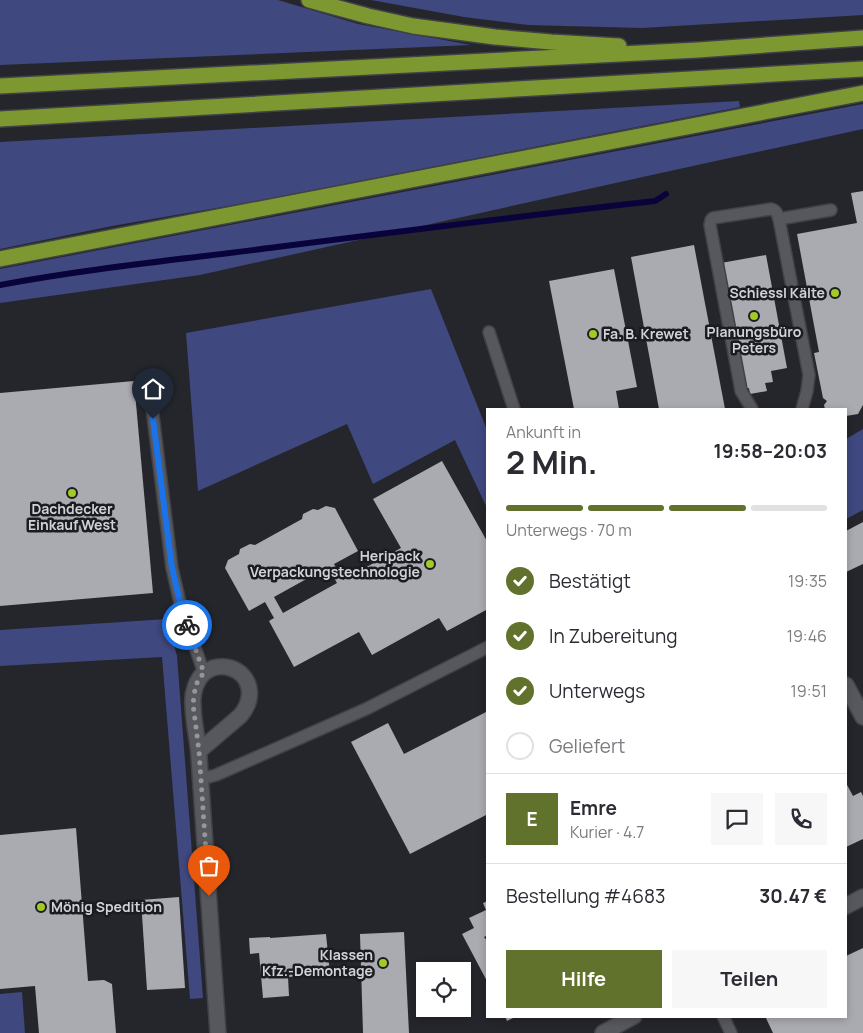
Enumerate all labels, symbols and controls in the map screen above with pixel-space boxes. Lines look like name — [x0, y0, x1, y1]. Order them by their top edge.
place label: Schiessl Kälte — [730, 283, 825, 302]
marker: Schiessl Kälte — [829, 287, 841, 299]
marker: Planungsbüro Peters — [748, 310, 760, 322]
place label: Planungsbüro Peters — [707, 322, 802, 357]
place label: Fa. B. Krewet — [603, 324, 689, 343]
marker: Fa. B. Krewet — [587, 328, 599, 340]
pin — [132, 368, 174, 419]
icon: home — [139, 375, 167, 403]
text: Ankunft in — [506, 421, 581, 443]
text: 19:58–20:03 — [713, 438, 827, 464]
text: 2 Min. — [506, 440, 598, 484]
marker: Dachdecker Einkauf West — [66, 487, 78, 499]
place label: Dachdecker Einkauf West — [28, 499, 116, 534]
text: Unterwegs · 70 m — [506, 519, 632, 541]
place label: Heripack Verpackungstechnologie — [250, 546, 420, 581]
marker: Heripack Verpackungstechnologie — [424, 558, 436, 570]
icon: check — [506, 567, 534, 595]
text: Bestätigt — [549, 568, 631, 594]
text: 19:35 — [788, 570, 827, 592]
courier — [162, 600, 212, 650]
icon: bike — [173, 611, 201, 639]
icon: check — [506, 622, 534, 650]
text: In Zubereitung — [549, 623, 677, 649]
text: 19:46 — [787, 625, 827, 647]
icon: check — [506, 677, 534, 705]
text: Unterwegs — [549, 678, 645, 704]
text: 19:51 — [791, 680, 827, 702]
text: Geliefert — [549, 733, 625, 759]
button: chat — [711, 793, 763, 845]
button: phone — [775, 793, 827, 845]
text: Emre — [570, 795, 617, 821]
text: E — [526, 806, 538, 832]
text: Kurier · 4.7 — [570, 821, 644, 843]
pin — [188, 845, 230, 896]
icon: bag — [195, 852, 223, 880]
text: Bestellung #4683 — [506, 883, 666, 909]
text: 30.47 € — [759, 883, 827, 909]
place label: Mönig Spedition — [51, 897, 162, 916]
marker: Mönig Spedition — [35, 901, 47, 913]
place label: Klassen Kfz.-Demontage — [262, 945, 373, 980]
button: Hilfe — [506, 950, 662, 1008]
button: Teilen — [672, 950, 827, 1008]
marker: Klassen Kfz.-Demontage — [377, 957, 389, 969]
map controls — [416, 962, 471, 1017]
button: locate — [416, 962, 471, 1017]

